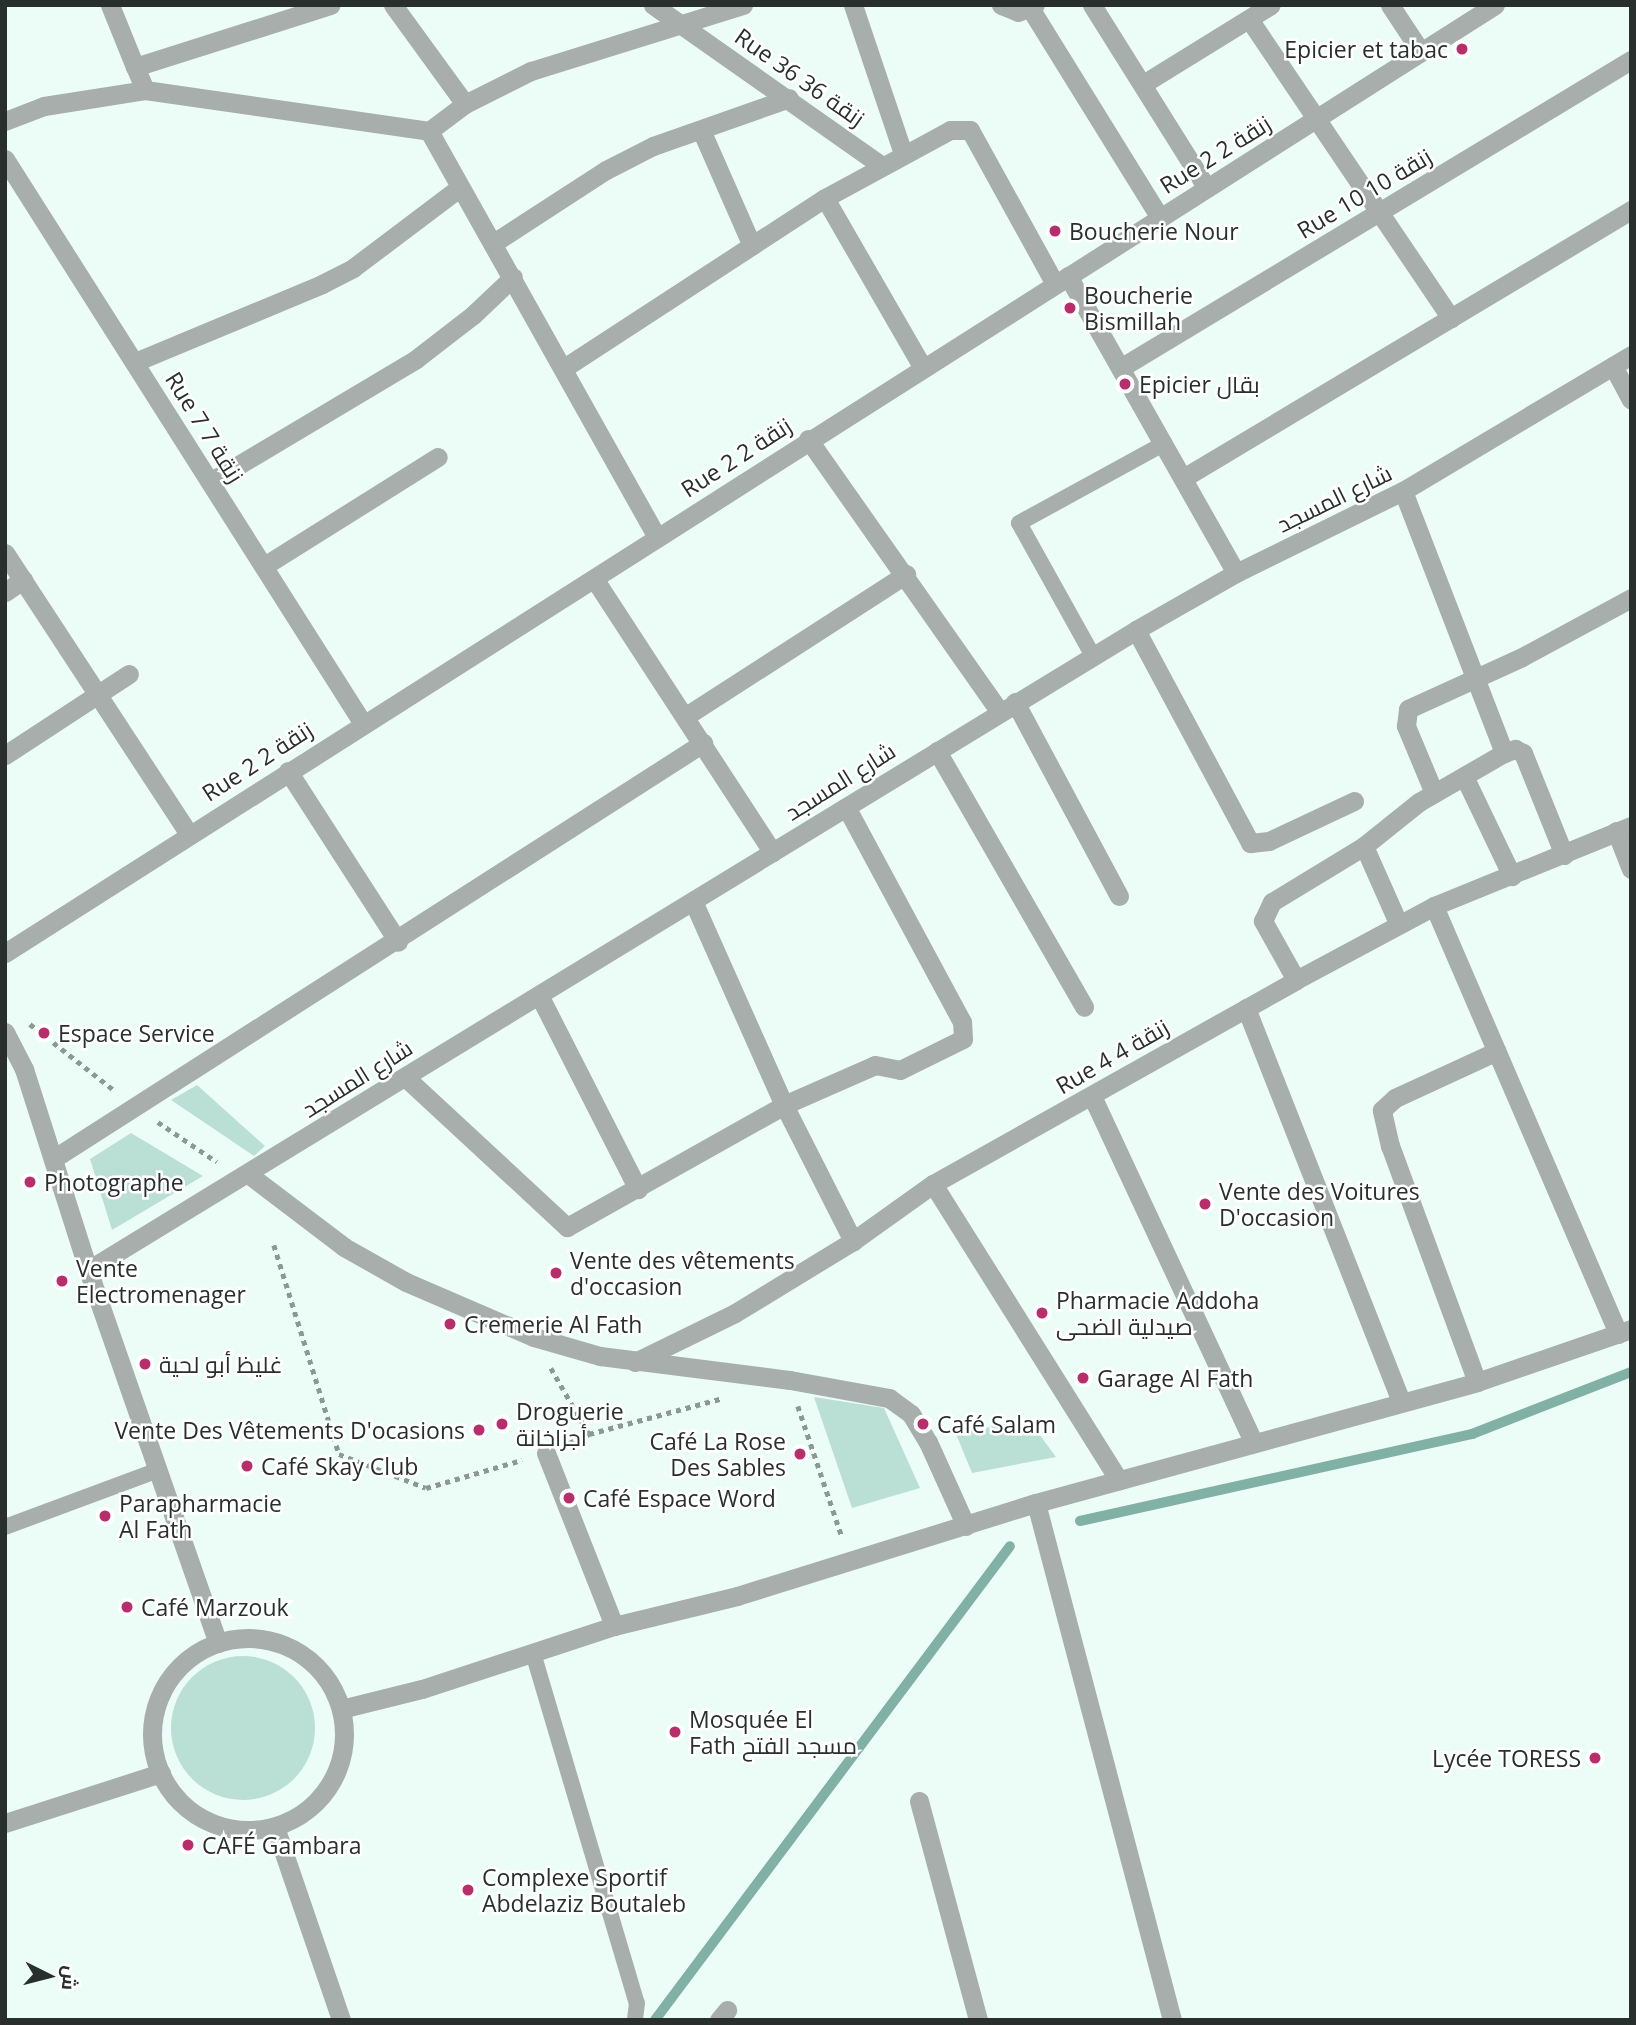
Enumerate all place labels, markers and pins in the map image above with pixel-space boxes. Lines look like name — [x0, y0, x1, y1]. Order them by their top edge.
place label: Epicier et tabac — [1284, 35, 1448, 63]
marker: Epicier et tabac — [1454, 41, 1470, 57]
place label: Boucherie Nour — [1069, 217, 1239, 245]
marker: Boucherie Nour — [1047, 223, 1063, 239]
place label: Boucherie Bismillah — [1084, 281, 1193, 335]
marker: Boucherie Bismillah — [1062, 300, 1078, 316]
place label: Epicier بقال — [1139, 370, 1260, 398]
marker: Epicier بقال — [1117, 376, 1133, 392]
place label: Espace Service — [58, 1019, 215, 1047]
marker: Espace Service — [36, 1025, 52, 1041]
place label: Photographe — [44, 1168, 184, 1196]
marker: Photographe — [22, 1174, 38, 1190]
place label: Vente des Voitures D'occasion — [1219, 1177, 1420, 1231]
marker: Vente des Voitures D'occasion — [1197, 1196, 1213, 1212]
place label: Vente des vêtements d'occasion — [570, 1246, 795, 1300]
place label: Vente Electromenager — [76, 1254, 246, 1308]
marker: Vente des vêtements d'occasion — [548, 1265, 564, 1281]
marker: Vente Electromenager — [54, 1273, 70, 1289]
place label: Pharmacie Addoha صيدلية الضحى — [1056, 1286, 1259, 1340]
marker: Pharmacie Addoha صيدلية الضحى — [1034, 1305, 1050, 1321]
place label: Cremerie Al Fath — [464, 1310, 642, 1338]
marker: Cremerie Al Fath — [442, 1316, 458, 1332]
place label: غليظ أبو لحية — [159, 1350, 283, 1378]
marker: غليظ أبو لحية — [137, 1356, 153, 1372]
place label: Garage Al Fath — [1097, 1364, 1253, 1392]
marker: Garage Al Fath — [1075, 1370, 1091, 1386]
place label: Droguerie أجزاخانة — [516, 1397, 624, 1451]
place label: Café Salam — [937, 1410, 1056, 1438]
place label: Vente Des Vêtements D'ocasions — [114, 1416, 465, 1444]
marker: Droguerie أجزاخانة — [494, 1416, 510, 1432]
marker: Café Salam — [915, 1416, 931, 1432]
marker: Vente Des Vêtements D'ocasions — [471, 1422, 487, 1438]
place label: Café La Rose Des Sables — [649, 1427, 786, 1481]
marker: Café La Rose Des Sables — [792, 1446, 808, 1462]
place label: Café Skay Club — [261, 1452, 418, 1480]
marker: Café Skay Club — [239, 1458, 255, 1474]
place label: Café Espace Word — [583, 1484, 776, 1512]
place label: Parapharmacie Al Fath — [119, 1489, 282, 1543]
marker: Café Espace Word — [561, 1490, 577, 1506]
marker: Parapharmacie Al Fath — [97, 1508, 113, 1524]
place label: Café Marzouk — [141, 1593, 289, 1621]
marker: Café Marzouk — [119, 1599, 135, 1615]
place label: Mosquée El Fath مسجد الفتح — [689, 1705, 857, 1759]
marker: Mosquée El Fath مسجد الفتح — [667, 1724, 683, 1740]
place label: Lycée TORESS — [1432, 1744, 1581, 1772]
marker: Lycée TORESS — [1587, 1750, 1603, 1766]
place label: CAFÉ Gambara — [202, 1831, 361, 1859]
marker: CAFÉ Gambara — [180, 1837, 196, 1853]
place label: Complexe Sportif Abdelaziz Boutaleb — [482, 1863, 686, 1917]
marker: Complexe Sportif Abdelaziz Boutaleb — [460, 1882, 476, 1898]

